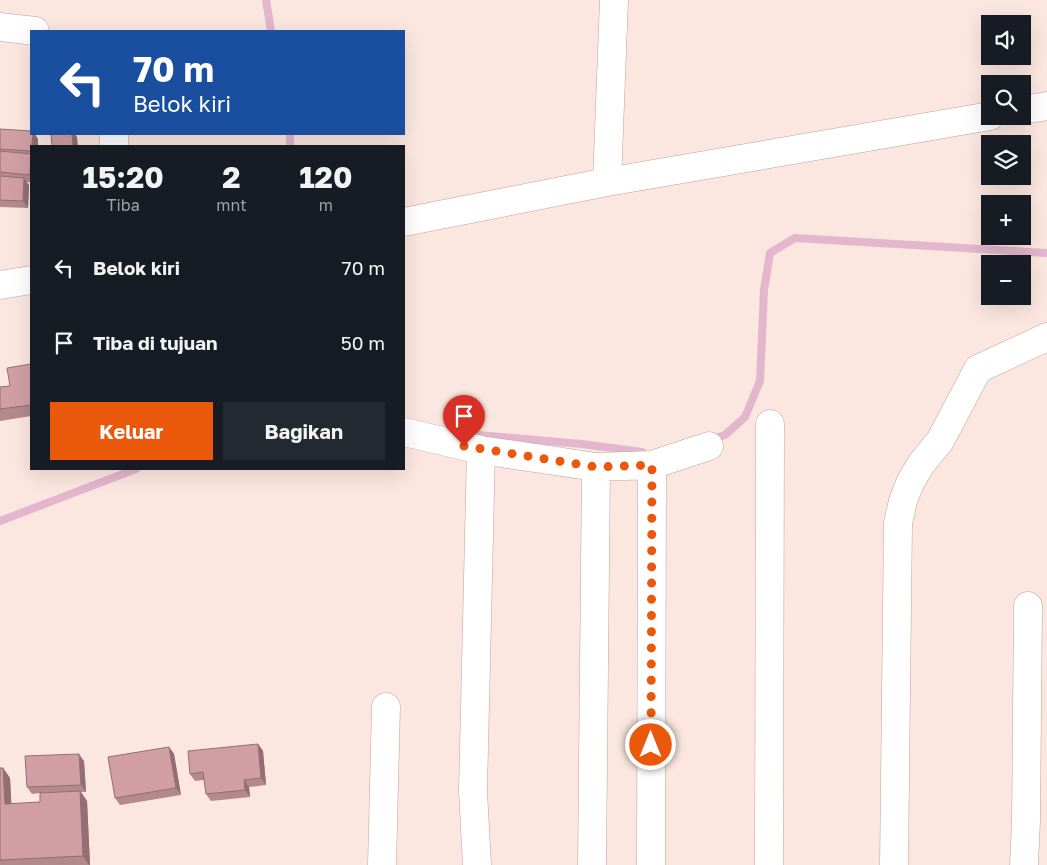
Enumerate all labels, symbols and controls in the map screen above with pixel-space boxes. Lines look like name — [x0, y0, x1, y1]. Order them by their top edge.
map controls — [981, 15, 1031, 305]
button: sound — [981, 15, 1031, 65]
text: 70 m — [133, 48, 214, 90]
icon: left — [50, 50, 115, 115]
button: search — [981, 75, 1031, 125]
text: Belok kiri — [133, 90, 231, 117]
button: layers — [981, 135, 1031, 185]
text: 15:20 — [83, 159, 164, 195]
text: 2 — [222, 159, 241, 195]
text: 120 — [299, 159, 352, 195]
text: Tiba — [107, 195, 140, 215]
text: mnt — [216, 195, 247, 215]
text: m — [319, 195, 333, 215]
button: + — [981, 195, 1031, 245]
icon: left — [50, 254, 78, 282]
button: − — [981, 255, 1031, 305]
text: Belok kiri — [93, 256, 180, 279]
text: 70 m — [342, 256, 385, 279]
icon: arrive — [50, 329, 78, 357]
text: Tiba di tujuan — [93, 331, 218, 354]
text: 50 m — [341, 331, 385, 354]
pin — [443, 395, 485, 446]
button: Keluar — [50, 402, 213, 460]
button: Bagikan — [223, 402, 385, 460]
icon: arrive — [450, 402, 478, 430]
position arrow — [624, 718, 676, 770]

